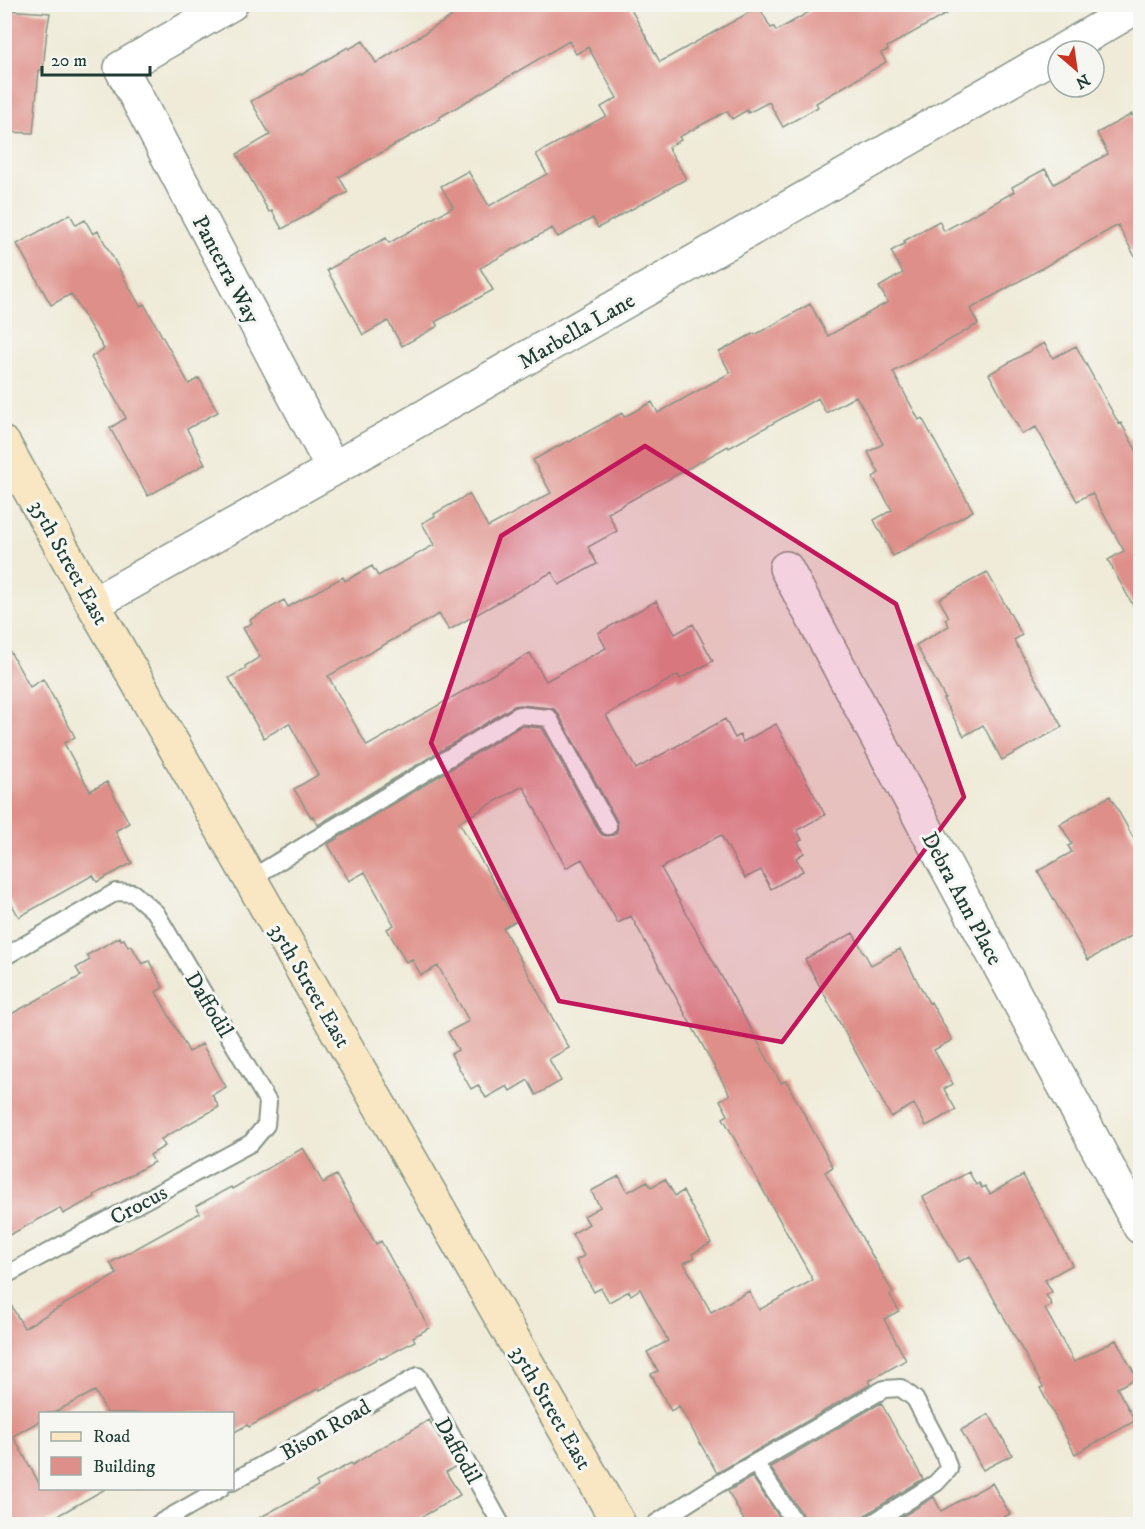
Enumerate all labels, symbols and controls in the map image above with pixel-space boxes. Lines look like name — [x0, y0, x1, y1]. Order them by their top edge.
scale bar — [42, 39, 150, 77]
north arrow — [1046, 39, 1106, 99]
text: 20 m — [51, 50, 87, 72]
text: N — [1072, 69, 1093, 93]
street label: Panterra Way — [186, 211, 266, 329]
street label: Marbella Lane — [514, 287, 640, 376]
street label: 35th Street East — [23, 496, 114, 630]
street label: Debra Ann Place — [915, 828, 1008, 970]
street label: 35th Street East — [263, 919, 356, 1052]
street label: Daffodil — [179, 967, 239, 1043]
street label: Crocus — [106, 1179, 172, 1232]
street label: 35th Street East — [504, 1341, 597, 1474]
street label: Bison Road — [276, 1394, 376, 1467]
legend — [39, 1412, 234, 1490]
street label: Daffodil — [428, 1413, 487, 1489]
text: Road — [93, 1426, 130, 1448]
text: Building — [93, 1456, 155, 1478]

